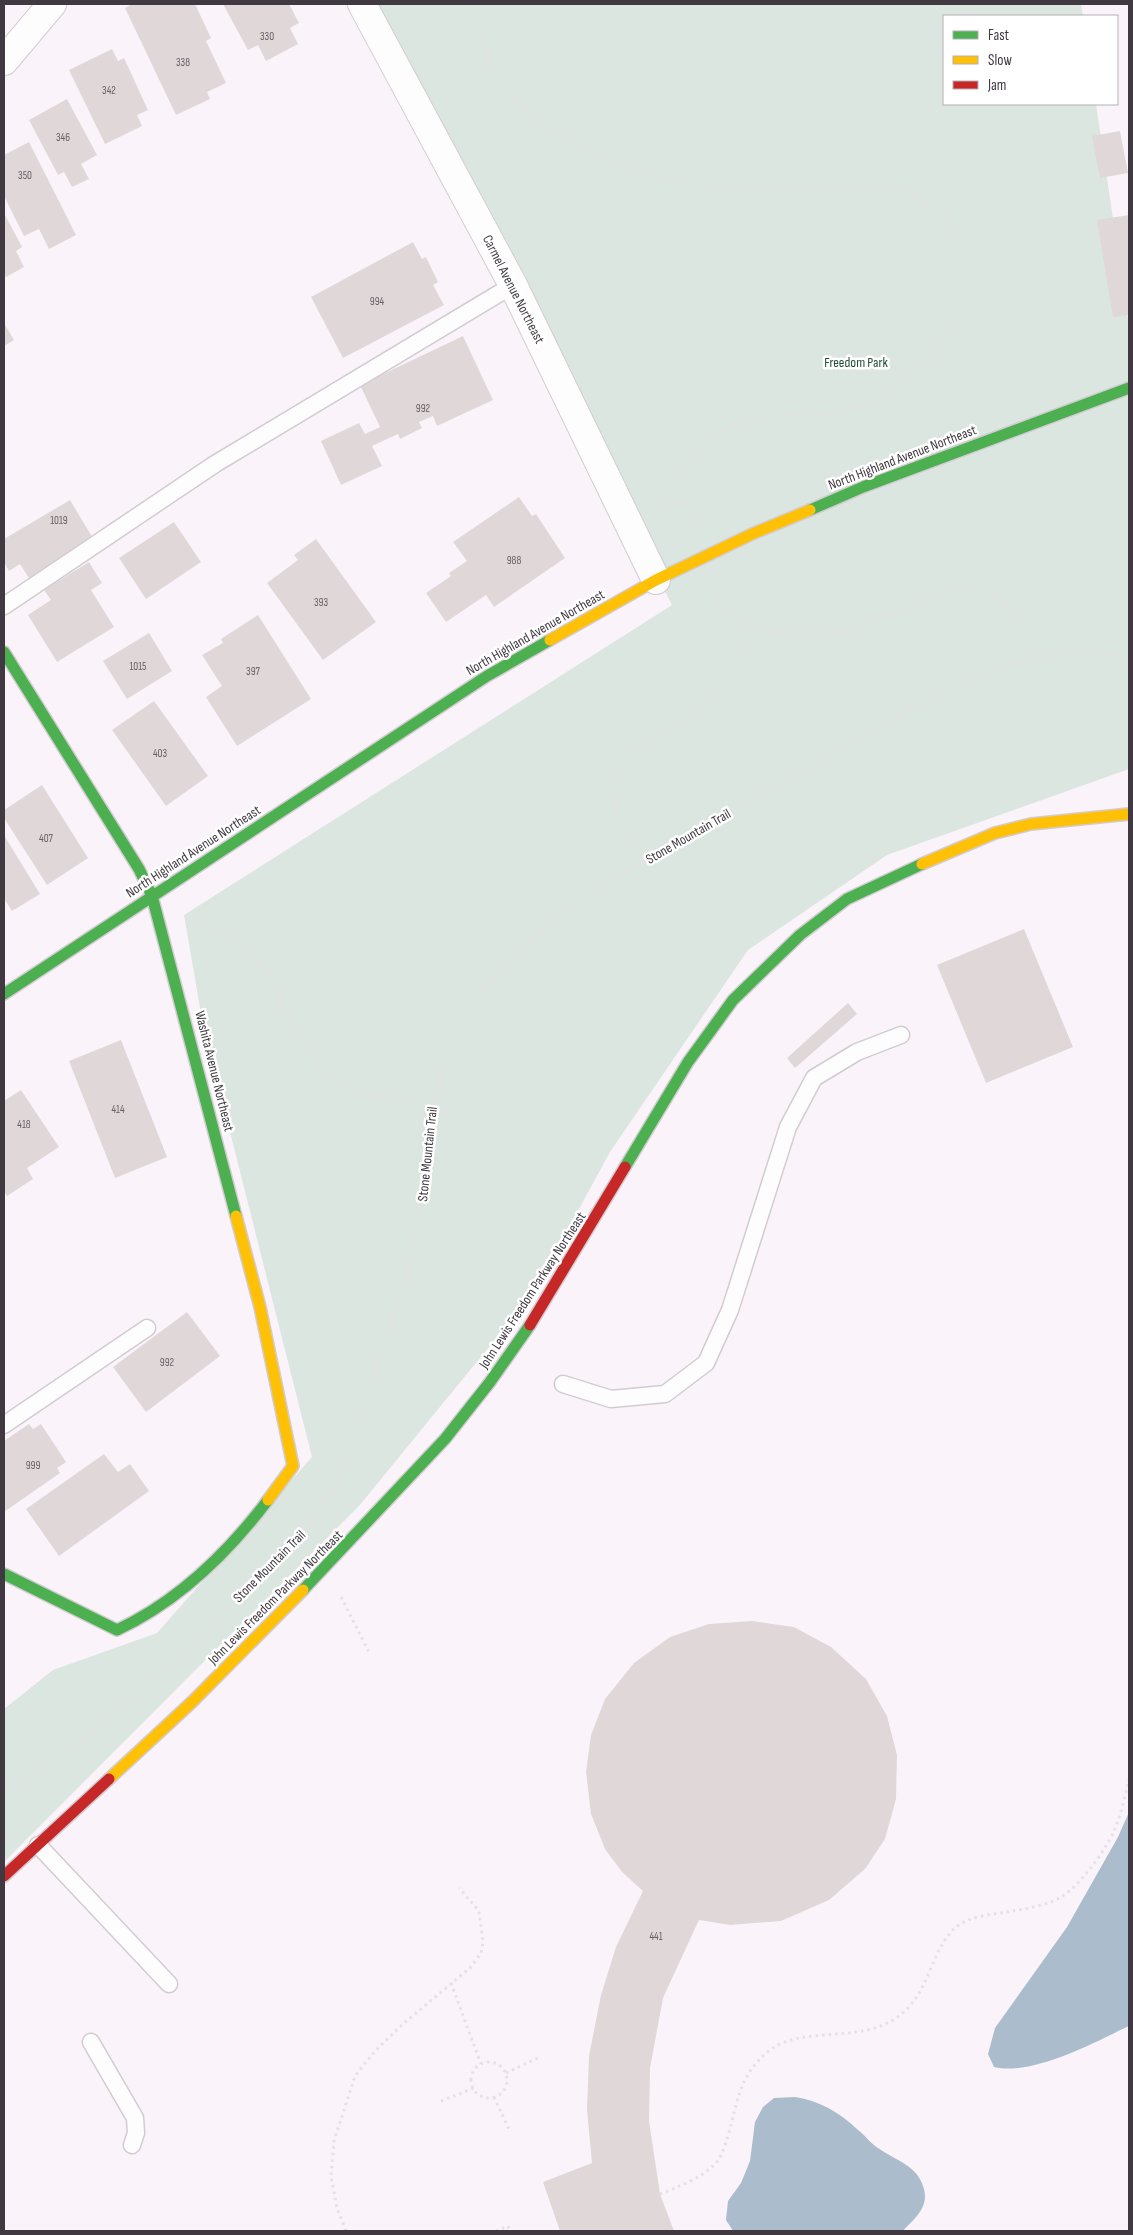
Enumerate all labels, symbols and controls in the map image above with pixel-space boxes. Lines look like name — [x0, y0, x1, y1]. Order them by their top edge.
legend — [943, 15, 1118, 105]
text: Fast — [988, 26, 1010, 45]
house number: 330 — [260, 30, 274, 43]
text: Slow — [988, 51, 1012, 70]
house number: 338 — [176, 56, 190, 69]
text: Jam — [987, 76, 1006, 95]
house number: 342 — [102, 84, 116, 97]
house number: 346 — [56, 131, 70, 144]
house number: 350 — [18, 169, 32, 182]
street label: Carmel Avenue Northeast — [479, 232, 548, 346]
house number: 994 — [370, 295, 385, 308]
park label: Freedom Park — [824, 354, 888, 371]
house number: 992 — [416, 402, 431, 415]
street label: North Highland Avenue Northeast — [826, 421, 979, 494]
house number: 1019 — [50, 514, 68, 527]
house number: 988 — [507, 554, 521, 567]
street label: North Highland Avenue Northeast — [463, 586, 608, 679]
house number: 393 — [314, 596, 328, 609]
house number: 1015 — [129, 660, 147, 673]
house number: 397 — [246, 665, 261, 678]
house number: 403 — [153, 747, 167, 760]
street label: North Highland Avenue Northeast — [123, 801, 264, 901]
street label: Stone Mountain Trail — [643, 805, 734, 868]
house number: 407 — [39, 832, 54, 845]
street label: Washita Avenue Northeast — [191, 1009, 238, 1133]
house number: 414 — [111, 1103, 125, 1116]
street label: Stone Mountain Trail — [414, 1106, 441, 1202]
house number: 418 — [17, 1118, 31, 1131]
street label: John Lewis Freedom Parkway Northeast — [475, 1209, 589, 1373]
house number: 992 — [160, 1356, 175, 1369]
house number: 999 — [26, 1459, 40, 1472]
street label: John Lewis Freedom Parkway Northeast — [204, 1527, 346, 1669]
street label: Stone Mountain Trail — [230, 1527, 309, 1606]
house number: 441 — [649, 1930, 663, 1943]

